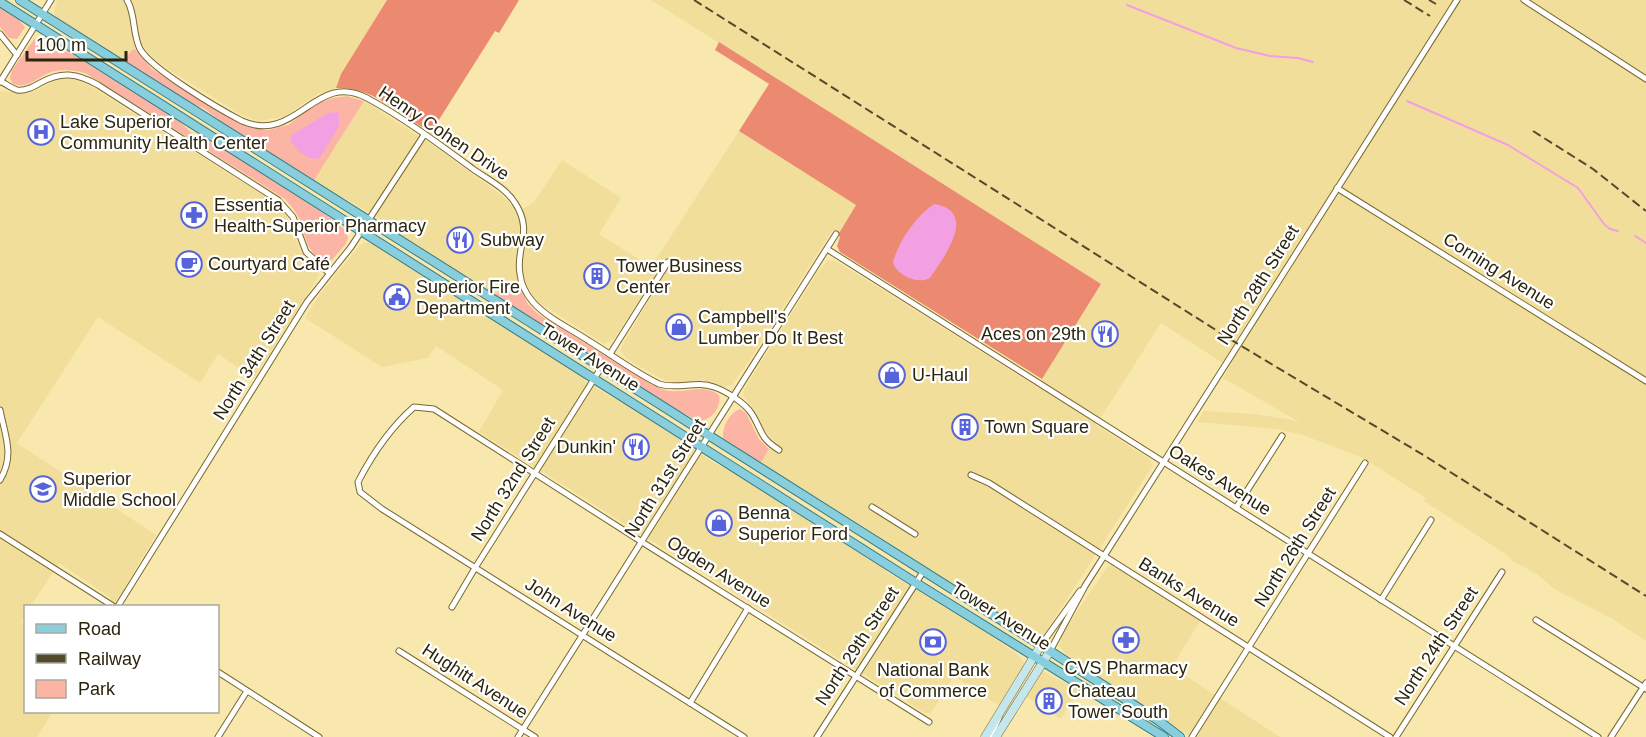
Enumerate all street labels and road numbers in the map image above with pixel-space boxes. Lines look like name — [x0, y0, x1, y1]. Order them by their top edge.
street label: Henry Cohen Drive — [375, 82, 513, 184]
street label: North 28th Street — [1213, 222, 1303, 348]
street label: Corning Avenue — [1440, 229, 1558, 313]
street label: North 34th Street — [209, 297, 299, 423]
street label: Tower Avenue — [537, 319, 643, 395]
street label: North 32nd Street — [467, 413, 559, 545]
street label: North 31st Street — [620, 415, 710, 541]
street label: Oakes Avenue — [1165, 441, 1275, 519]
street label: North 26th Street — [1250, 484, 1340, 610]
street label: Ogden Avenue — [663, 532, 775, 612]
street label: Banks Avenue — [1135, 553, 1243, 631]
street label: John Avenue — [522, 574, 620, 646]
street label: Tower Avenue — [948, 578, 1054, 654]
street label: North 29th Street — [811, 583, 903, 709]
street label: North 24th Street — [1390, 583, 1482, 709]
street label: Hughitt Avenue — [418, 639, 532, 723]

